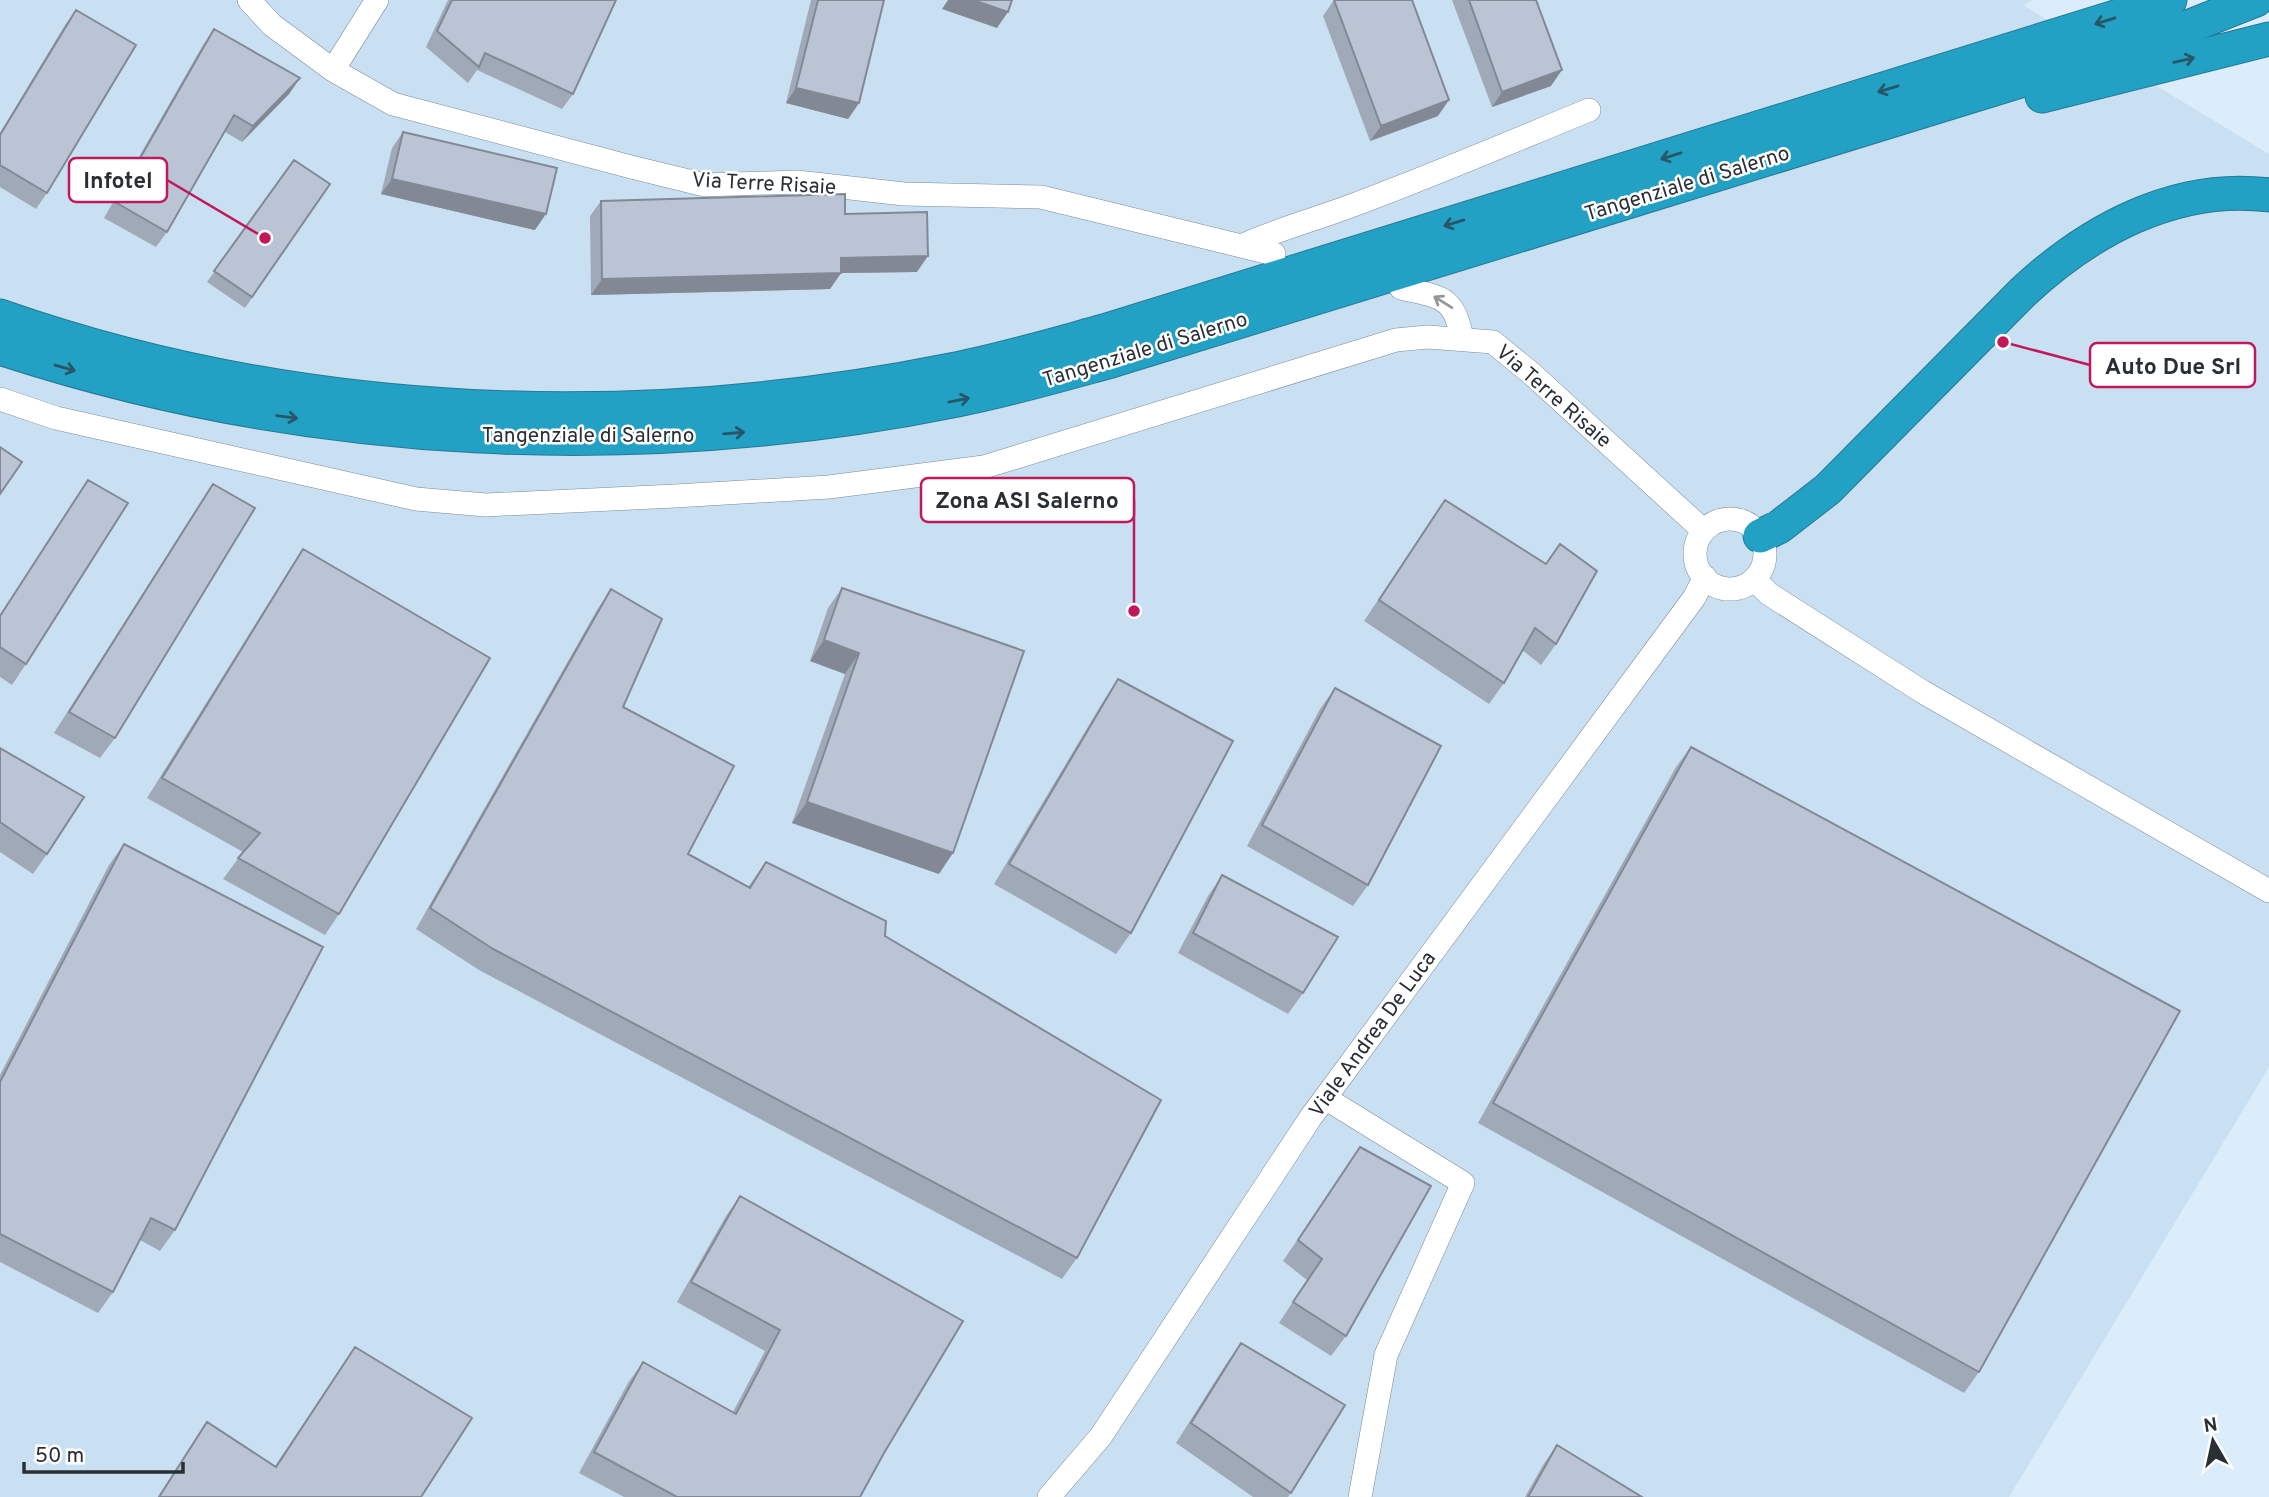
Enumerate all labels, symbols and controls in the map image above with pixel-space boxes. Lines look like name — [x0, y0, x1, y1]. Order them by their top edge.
one-way arrow — [2095, 16, 2117, 28]
one-way arrow — [2172, 53, 2195, 66]
one-way arrow — [1878, 83, 1900, 96]
street label: Tangenziale di Salerno — [1582, 140, 1793, 228]
one-way arrow — [1660, 150, 1682, 163]
callout: Infotel — [69, 158, 167, 202]
street label: Via Terre Risaie — [691, 167, 837, 202]
text: Infotel — [83, 168, 153, 197]
one-way arrow — [1443, 218, 1465, 231]
one-way arrow — [1433, 294, 1453, 308]
street label: Tangenziale di Salerno — [1040, 306, 1251, 394]
street label: Via Terre Risaie — [1490, 340, 1616, 455]
callout: Auto Due Srl — [2090, 343, 2255, 387]
text: Auto Due Srl — [2105, 354, 2241, 383]
one-way arrow — [54, 362, 76, 375]
one-way arrow — [947, 392, 970, 406]
one-way arrow — [275, 411, 298, 424]
street label: Tangenziale di Salerno — [482, 423, 694, 450]
one-way arrow — [722, 426, 745, 439]
callout: Zona ASI Salerno — [921, 478, 1134, 522]
text: Zona ASI Salerno — [935, 488, 1119, 517]
street label: Viale Andrea De Luca — [1304, 946, 1443, 1123]
north arrow — [2178, 1406, 2248, 1476]
text: N — [2202, 1413, 2219, 1439]
scale bar — [24, 1430, 184, 1474]
text: 50 m — [35, 1443, 84, 1470]

